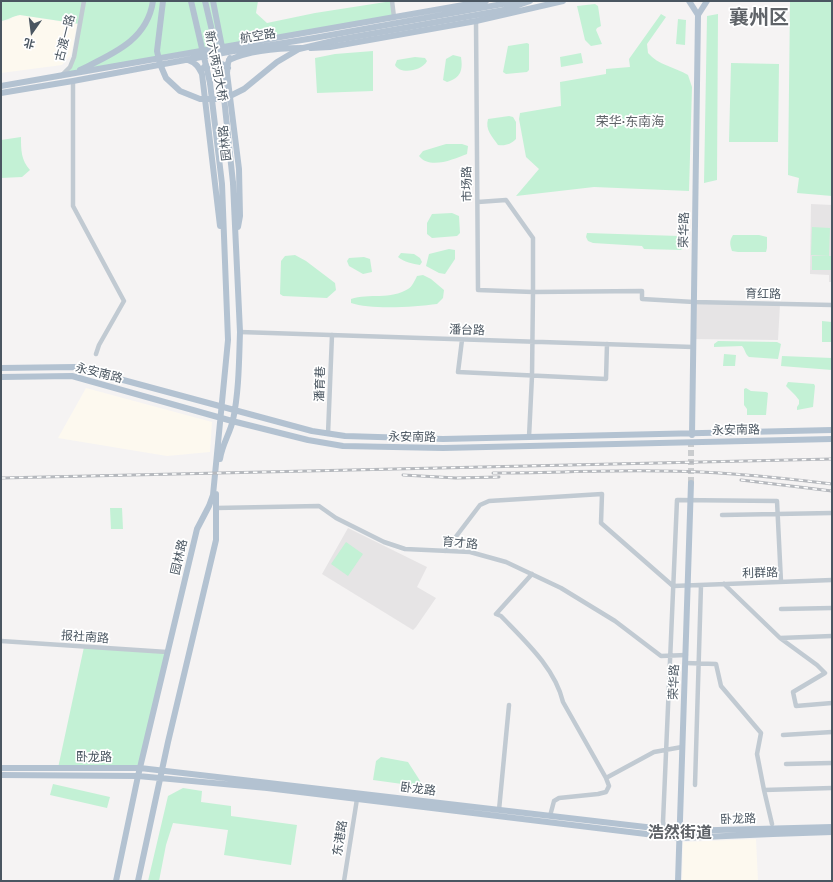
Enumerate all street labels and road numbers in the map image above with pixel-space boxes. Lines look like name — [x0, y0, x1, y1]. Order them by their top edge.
street label: 古渡一路 — [52, 13, 78, 63]
street label: 航空路 — [239, 26, 277, 46]
street label: 新六两河大桥 — [202, 29, 230, 103]
street label: 园林路 — [216, 124, 234, 162]
street label: 市场路 — [459, 166, 475, 202]
street label: 荣华路 — [676, 212, 692, 248]
street label: 育红路 — [745, 286, 781, 302]
street label: 潘台路 — [449, 322, 485, 338]
street label: 永安南路 — [74, 360, 124, 386]
street label: 潘育巷 — [312, 366, 328, 402]
street label: 永安南路 — [712, 422, 760, 438]
street label: 永安南路 — [388, 429, 436, 445]
street label: 育才路 — [441, 534, 479, 552]
street label: 园林路 — [168, 538, 190, 576]
street label: 利群路 — [742, 565, 778, 581]
street label: 报社南路 — [61, 628, 109, 646]
street label: 荣华路 — [666, 664, 682, 700]
street label: 卧龙路 — [76, 750, 112, 764]
street label: 卧龙路 — [399, 780, 437, 798]
street label: 卧龙路 — [720, 811, 756, 827]
street label: 东港路 — [330, 819, 350, 857]

